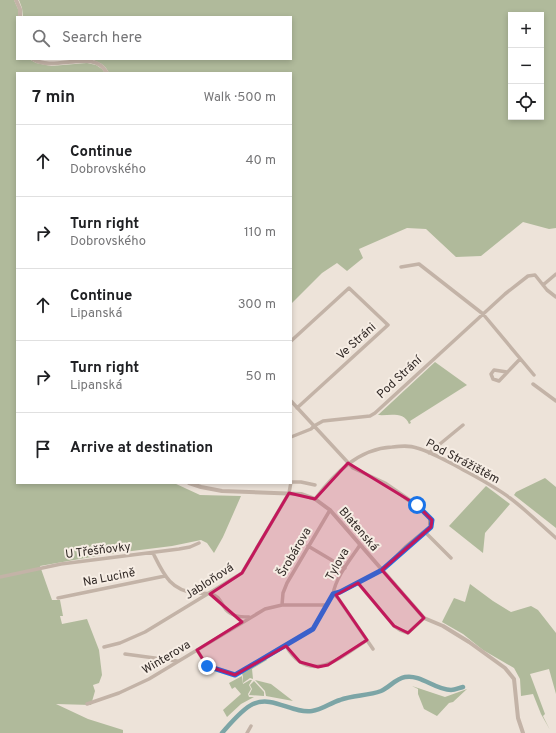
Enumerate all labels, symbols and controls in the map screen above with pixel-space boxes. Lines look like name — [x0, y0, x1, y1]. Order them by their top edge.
map controls — [508, 12, 544, 120]
button: + — [508, 12, 544, 48]
search box — [16, 16, 292, 60]
icon: search — [30, 27, 52, 49]
text: Search here — [62, 29, 142, 48]
button: − — [508, 48, 544, 84]
button: locate — [508, 84, 544, 120]
text: 7 min — [32, 87, 75, 109]
text: Walk · 500 m — [203, 90, 276, 106]
text: Continue — [70, 143, 132, 162]
icon: ahead — [32, 150, 54, 172]
text: 40 m — [246, 153, 276, 169]
text: Dobrovského — [70, 162, 146, 178]
text: Turn right — [70, 215, 139, 234]
icon: right — [32, 222, 54, 244]
text: 110 m — [244, 225, 276, 241]
text: Dobrovského — [70, 234, 146, 250]
text: Continue — [70, 287, 132, 306]
icon: ahead — [32, 294, 54, 316]
text: 300 m — [238, 297, 276, 313]
text: Lipanská — [70, 306, 122, 322]
street label: Ve Stráni — [334, 320, 380, 364]
street label: Pod Strání — [374, 352, 426, 403]
text: Turn right — [70, 359, 139, 378]
icon: right — [32, 366, 54, 388]
text: 50 m — [246, 369, 276, 385]
text: Lipanská — [70, 378, 122, 394]
street label: Pod Strážištěm — [423, 436, 502, 488]
icon: arrive — [32, 438, 54, 460]
text: Arrive at destination — [70, 439, 213, 458]
route start — [408, 496, 426, 514]
street label: Blatenská — [335, 504, 382, 555]
street label: Šrobárova — [274, 525, 315, 580]
street label: U Třešňovky — [65, 539, 132, 563]
street label: Tylova — [322, 545, 353, 584]
street label: Jabloňová — [182, 560, 237, 604]
street label: Na Lucině — [82, 565, 137, 591]
street label: Winterova — [139, 637, 194, 679]
route end — [198, 657, 216, 675]

